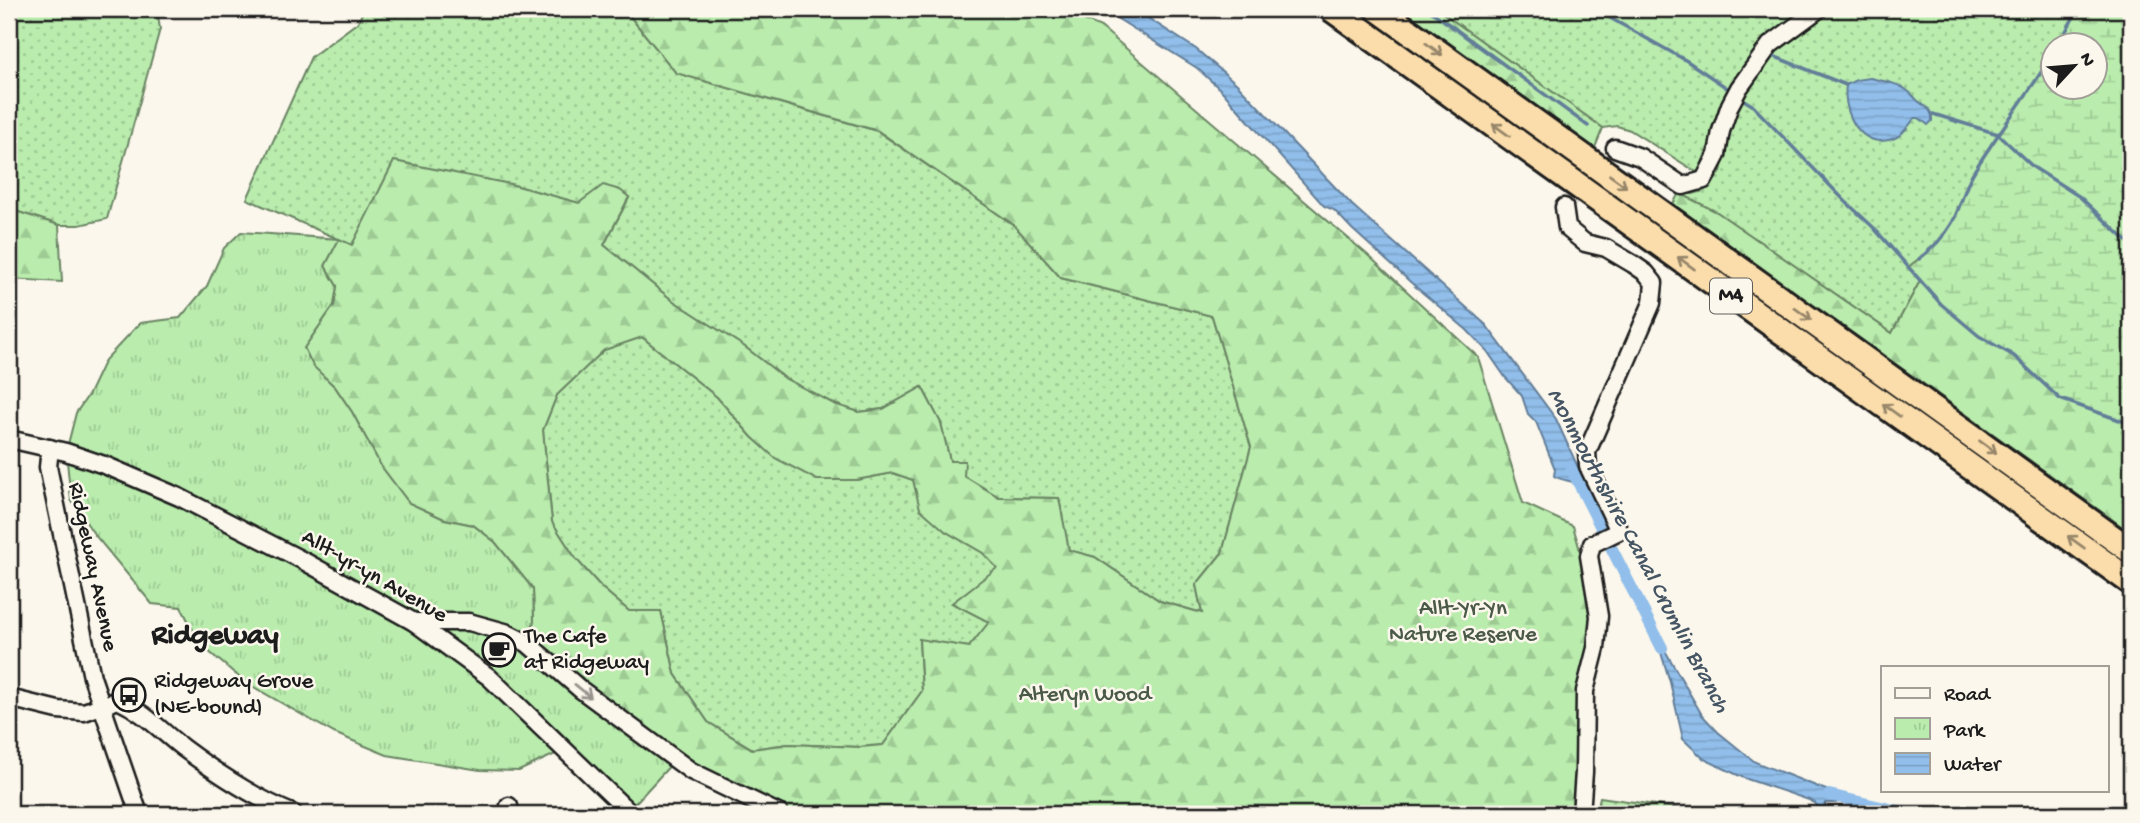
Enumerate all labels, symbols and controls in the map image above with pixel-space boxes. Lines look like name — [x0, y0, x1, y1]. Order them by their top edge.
north arrow — [2038, 32, 2108, 102]
one-way arrow — [1424, 41, 1443, 56]
text: N — [2073, 49, 2099, 71]
one-way arrow — [1492, 123, 1511, 138]
one-way arrow — [1608, 174, 1627, 189]
one-way arrow — [1677, 256, 1696, 270]
road number: M4 — [1710, 278, 1752, 314]
one-way arrow — [1793, 307, 1812, 322]
water label: Monmouthshire Canal Crumlin Branch — [1539, 384, 1736, 719]
one-way arrow — [1882, 403, 1901, 417]
one-way arrow — [1978, 440, 1997, 454]
street label: Ridgeway Avenue — [61, 480, 123, 655]
street label: Allt-yr-yn Avenue — [296, 524, 453, 630]
one-way arrow — [2067, 535, 2086, 550]
park label: Allt-Yr-Yn Nature Reserve — [1389, 596, 1538, 649]
district label: Ridgeway — [150, 620, 279, 655]
place label: The Cafe at Ridgeway — [522, 624, 649, 677]
cafe icon: The Cafe at Ridgeway — [480, 631, 518, 669]
legend — [1881, 666, 2108, 792]
place label: Ridgeway Grove (NE-bound) — [154, 669, 315, 722]
bus stop icon: Ridgeway Grove (NE-bound) — [110, 676, 148, 714]
park label: Alteryn Wood — [1019, 682, 1153, 709]
one-way arrow — [574, 683, 592, 699]
text: Road — [1944, 684, 1992, 709]
text: Park — [1943, 720, 1987, 745]
text: Water — [1944, 754, 2002, 779]

